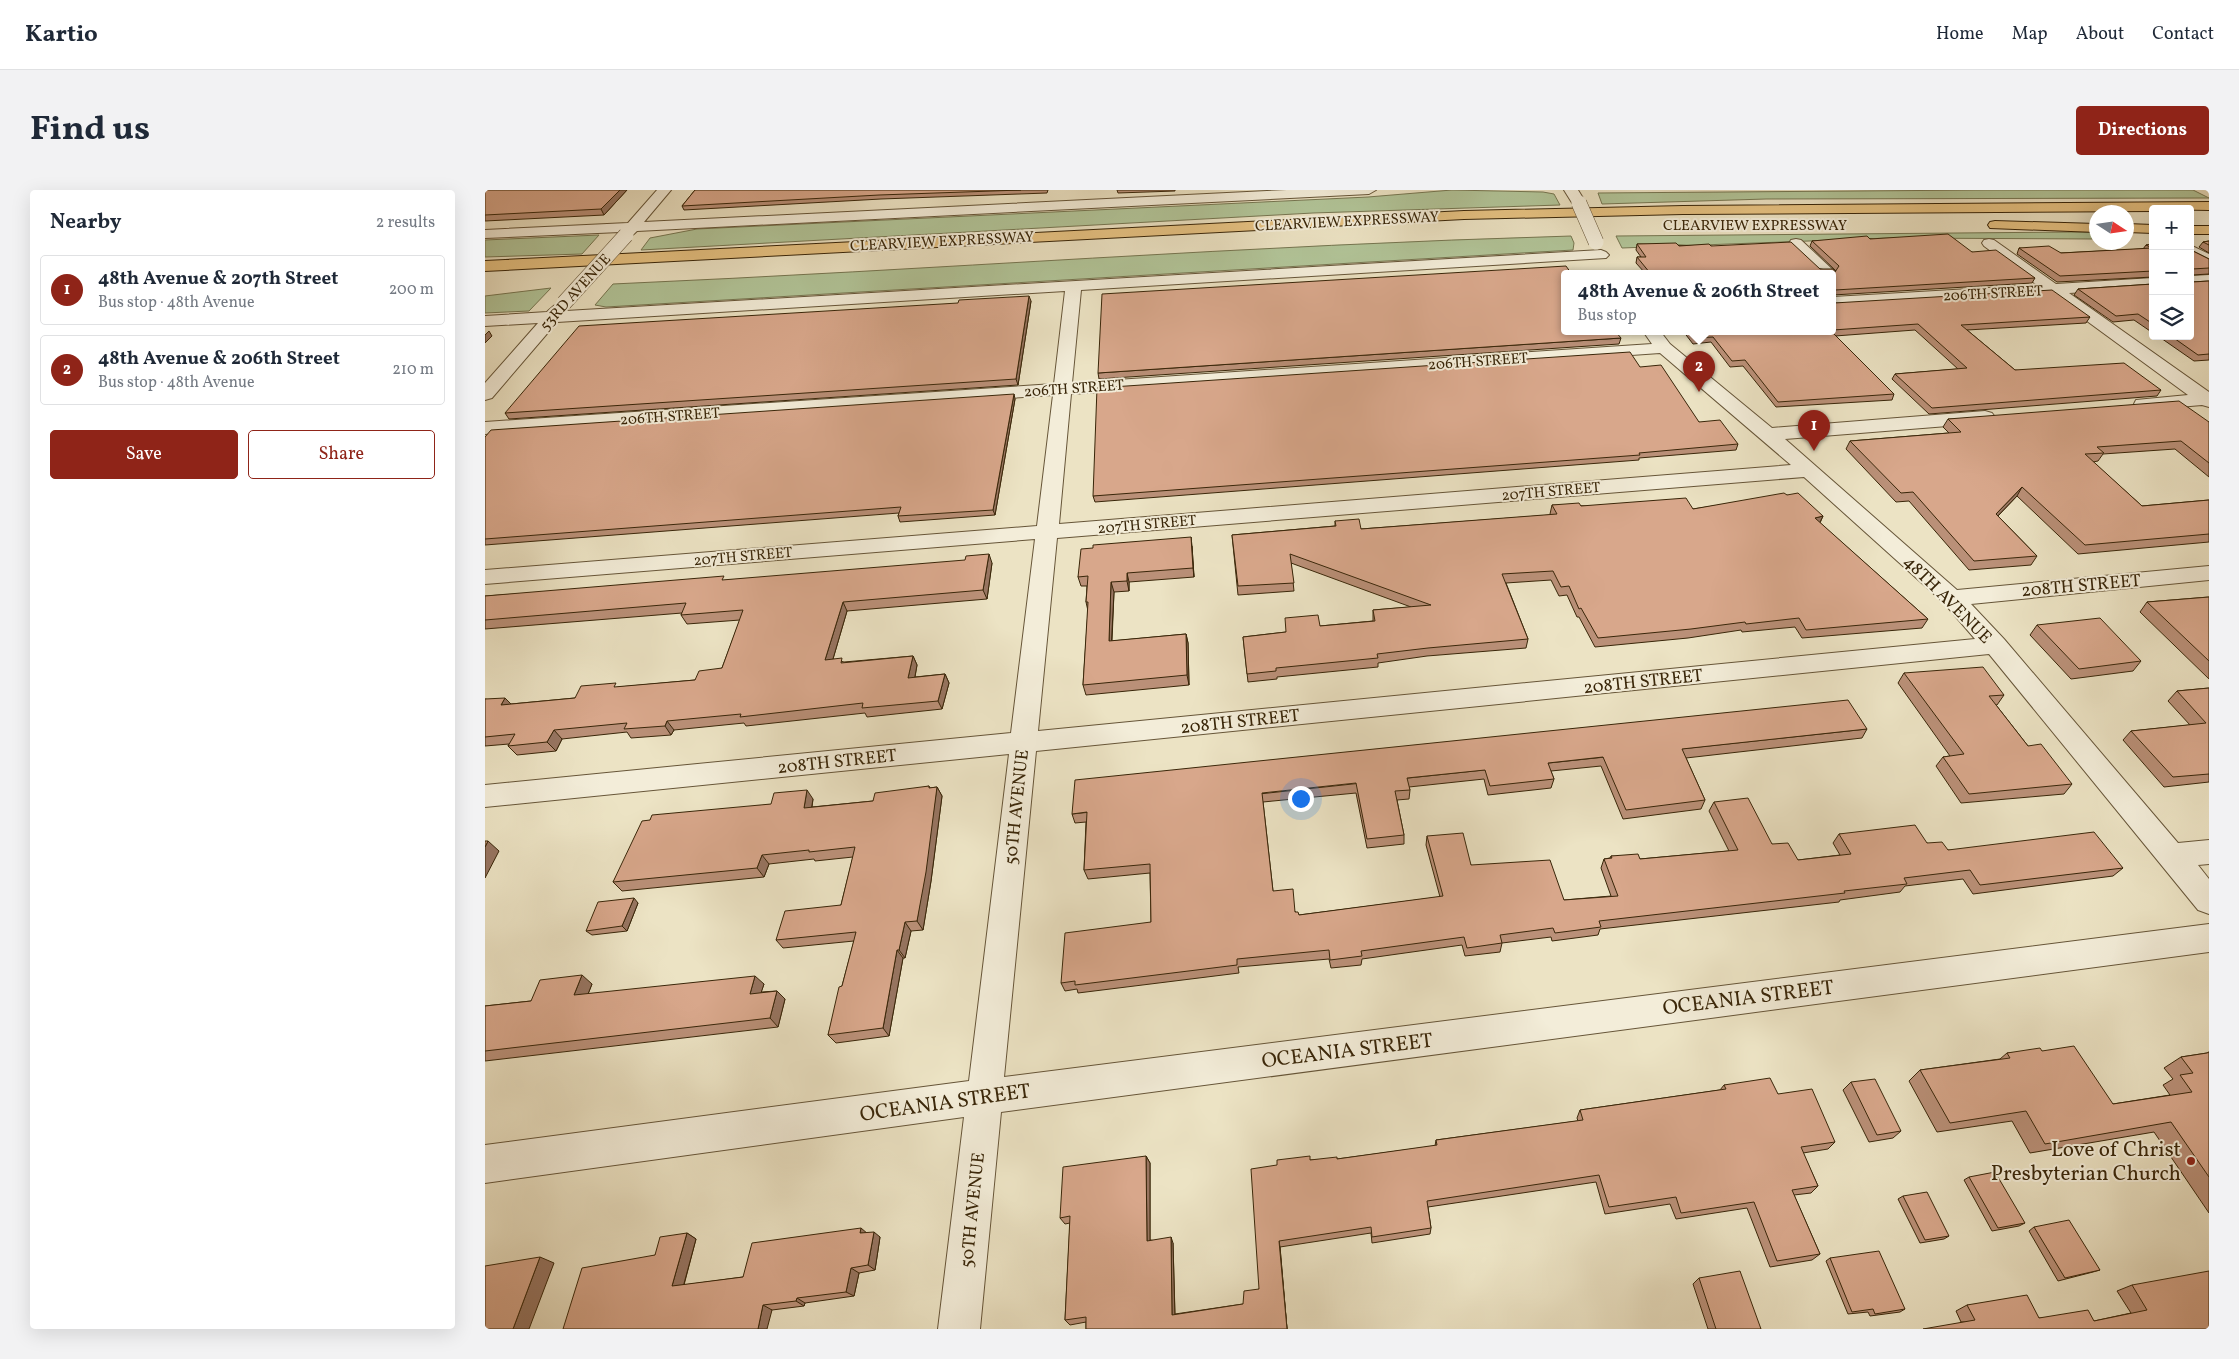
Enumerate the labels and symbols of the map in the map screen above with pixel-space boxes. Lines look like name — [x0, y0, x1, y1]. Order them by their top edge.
north arrow — [2089, 205, 2134, 250]
street label: CLEARVIEW EXPRESSWAY — [1255, 207, 1440, 238]
street label: CLEARVIEW EXPRESSWAY — [1663, 216, 1848, 237]
street label: CLEARVIEW EXPRESSWAY — [850, 227, 1035, 258]
street label: 53RD AVENUE — [536, 250, 616, 336]
street label: 206TH STREET — [1942, 281, 2044, 308]
street label: 206TH STREET — [1427, 349, 1529, 376]
pin: 2 — [1683, 351, 1715, 392]
street label: 206TH STREET — [1023, 376, 1125, 403]
street label: 206TH STREET — [619, 404, 721, 431]
pin: 1 — [1798, 410, 1830, 451]
street label: 207TH STREET — [1501, 478, 1602, 507]
street label: 207TH STREET — [1097, 511, 1198, 540]
street label: 207TH STREET — [693, 543, 794, 572]
street label: 48TH AVENUE — [1897, 550, 1997, 650]
street label: 208TH STREET — [2020, 569, 2142, 604]
street label: 208TH STREET — [1582, 664, 1705, 701]
street label: 208TH STREET — [1179, 704, 1302, 741]
street label: 208TH STREET — [776, 744, 899, 781]
street label: 50TH AVENUE — [999, 748, 1036, 866]
your location — [1288, 786, 1314, 812]
street label: OCEANIA STREET — [1661, 974, 1835, 1023]
street label: OCEANIA STREET — [1260, 1027, 1434, 1076]
street label: OCEANIA STREET — [858, 1077, 1033, 1130]
place label: Love of Christ Presbyterian Church — [1991, 1136, 2181, 1189]
street label: 50TH AVENUE — [955, 1151, 992, 1269]
marker: Love of Christ Presbyterian Church — [2185, 1155, 2197, 1167]

